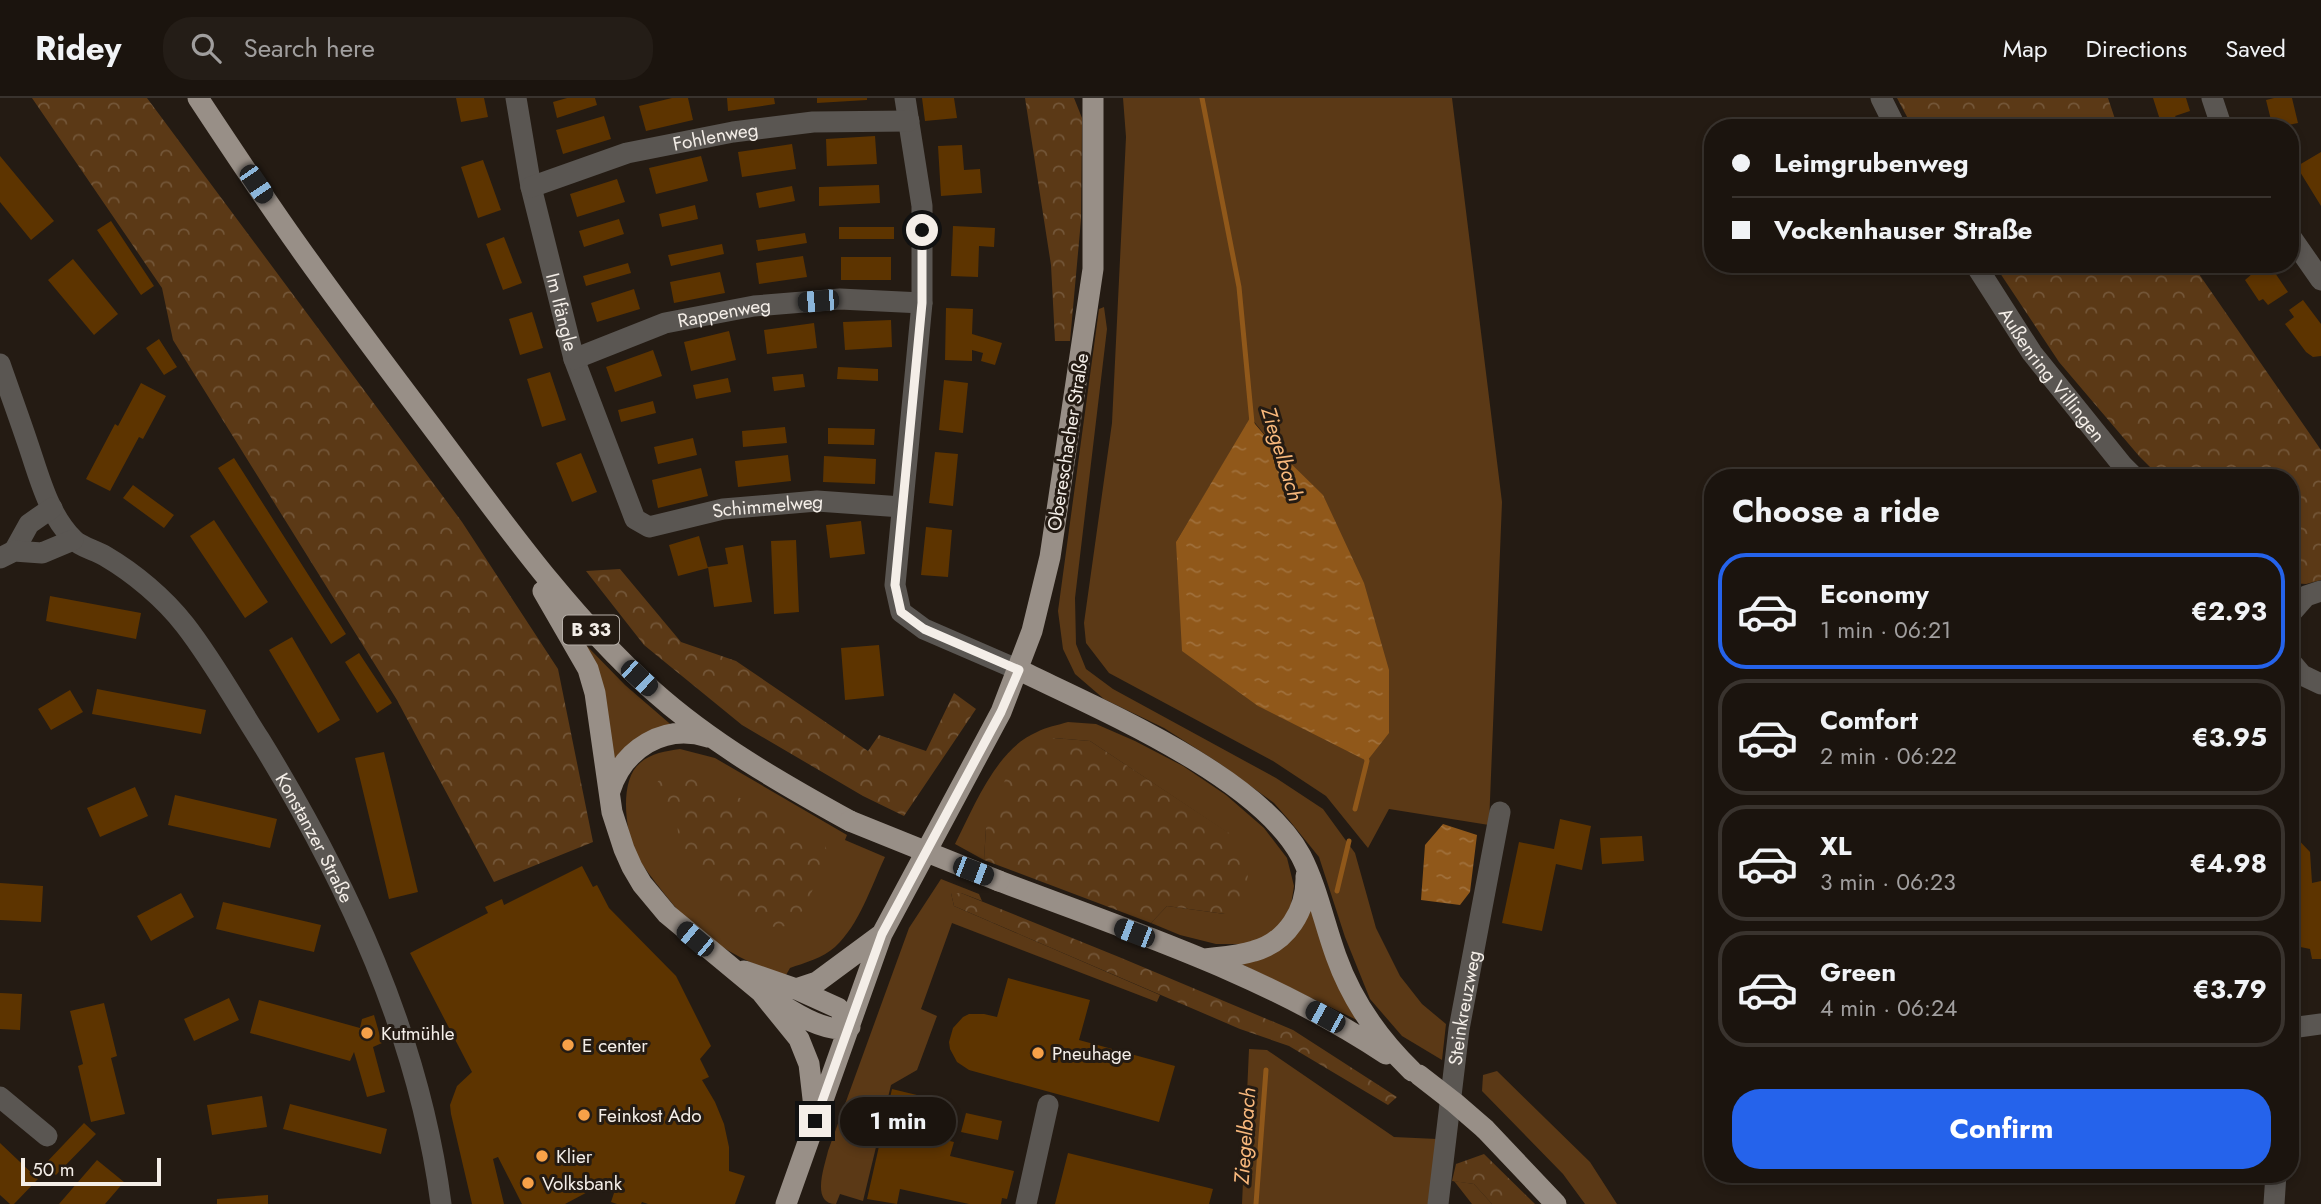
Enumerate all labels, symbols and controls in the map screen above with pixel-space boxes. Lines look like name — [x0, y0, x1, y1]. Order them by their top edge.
search box — [163, 17, 653, 80]
text: Ridey — [35, 25, 121, 72]
icon: search — [187, 29, 225, 67]
text: Search here — [243, 29, 375, 67]
text: Map — [2003, 31, 2048, 66]
text: Directions — [2086, 31, 2187, 66]
text: Saved — [2225, 31, 2286, 66]
street label: Fohlenweg — [670, 115, 760, 157]
text: Leimgrubenweg — [1774, 144, 1969, 182]
car — [236, 161, 277, 207]
text: Vockenhauser Straße — [1774, 211, 2032, 249]
route start — [906, 214, 938, 246]
street label: Im Ifängle — [539, 270, 585, 354]
car — [797, 289, 840, 313]
street label: Rappenweg — [675, 291, 772, 334]
street label: Außenring Villingen — [1993, 302, 2112, 448]
street label: Obereschacher Straße — [1041, 351, 1095, 533]
water label: Ziegelbach — [1253, 402, 1311, 505]
street label: Schimmelweg — [709, 487, 824, 525]
text: Choose a ride — [1732, 488, 1940, 534]
text: Economy — [1820, 575, 1929, 613]
icon: car — [1736, 580, 1799, 643]
text: €2.93 — [2191, 592, 2267, 630]
text: 1 min · 06:21 — [1820, 613, 1951, 647]
road number: B 33 — [563, 616, 619, 644]
car — [617, 656, 662, 700]
text: Comfort — [1820, 701, 1918, 739]
icon: car — [1736, 706, 1799, 769]
text: €3.95 — [2192, 718, 2267, 756]
text: 2 min · 06:22 — [1820, 739, 1957, 773]
street label: Konstanzer Straße — [269, 768, 361, 907]
text: XL — [1820, 827, 1852, 865]
icon: car — [1736, 832, 1799, 895]
text: €4.98 — [2190, 844, 2267, 882]
car — [950, 854, 997, 888]
text: 3 min · 06:23 — [1820, 865, 1956, 899]
car — [1111, 916, 1158, 950]
car — [673, 917, 718, 961]
street label: Steinkreuzweg — [1441, 948, 1487, 1067]
text: Green — [1820, 953, 1896, 991]
icon: car — [1736, 958, 1799, 1021]
text: €3.79 — [2193, 970, 2267, 1008]
text: 4 min · 06:24 — [1820, 991, 1957, 1025]
car — [1302, 998, 1349, 1036]
place label: Kutmühle — [381, 1020, 455, 1047]
marker: Kutmühle — [359, 1025, 375, 1041]
place label: E center — [582, 1032, 648, 1059]
marker: E center — [560, 1037, 576, 1053]
place label: Pneuhage — [1052, 1040, 1132, 1067]
marker: Pneuhage — [1030, 1045, 1046, 1061]
water label: Ziegelbach — [1227, 1086, 1263, 1187]
button: Confirm — [1732, 1089, 2271, 1169]
callout: 1 min — [840, 1096, 955, 1146]
place label: Feinkost Ado — [598, 1102, 702, 1129]
text: 1 min — [869, 1104, 927, 1138]
route end — [799, 1105, 831, 1137]
marker: Feinkost Ado — [576, 1107, 592, 1123]
place label: Klier — [556, 1143, 593, 1170]
marker: Klier — [534, 1148, 550, 1164]
scale bar — [21, 1155, 161, 1187]
text: 50 m — [32, 1156, 75, 1183]
place label: Volksbank — [542, 1170, 623, 1197]
marker: Volksbank — [520, 1175, 536, 1191]

